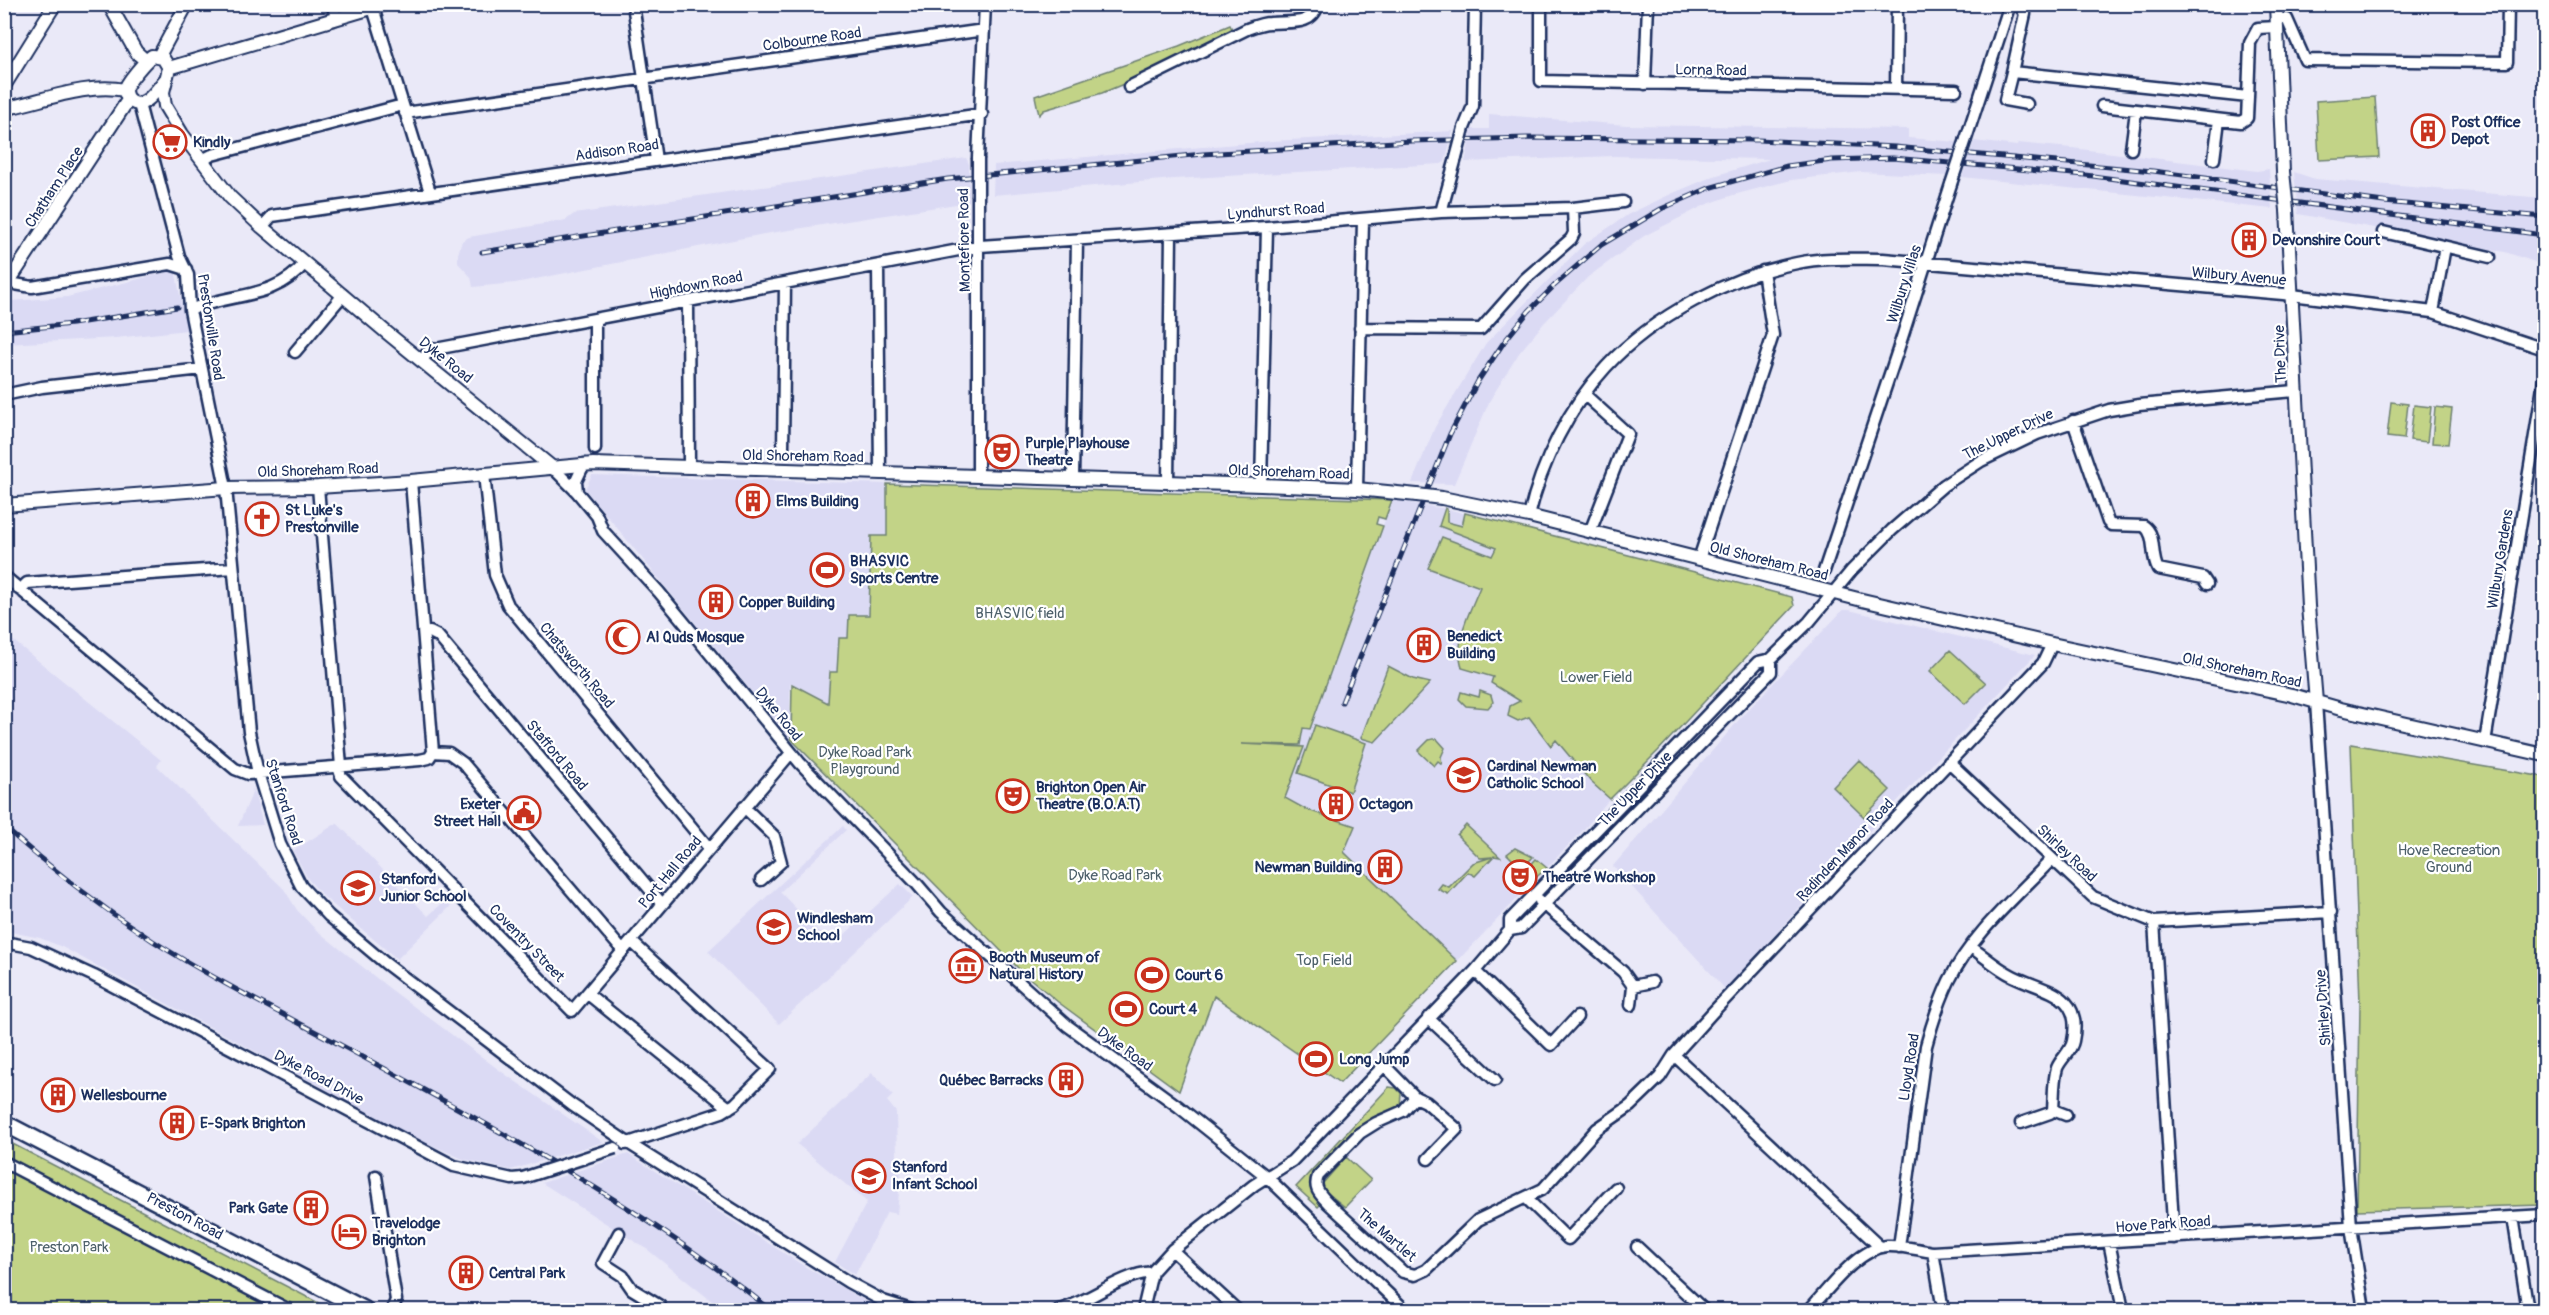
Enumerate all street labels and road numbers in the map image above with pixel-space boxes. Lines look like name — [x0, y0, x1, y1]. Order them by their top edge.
street label: Colbourne Road — [762, 23, 863, 56]
street label: Lorna Road — [1675, 60, 1747, 81]
street label: Addison Road — [574, 135, 660, 166]
street label: Chatham Place — [21, 142, 88, 232]
street label: Montefiore Road — [954, 188, 975, 292]
street label: Lyndhurst Road — [1227, 199, 1325, 224]
street label: Wilbury Villas — [1883, 242, 1926, 326]
street label: Wilbury Avenue — [2191, 263, 2288, 290]
street label: Highdown Road — [648, 267, 744, 304]
street label: Prestonville Road — [193, 272, 228, 382]
street label: The Drive — [2270, 324, 2291, 383]
street label: Dyke Road — [415, 333, 476, 388]
street label: The Upper Drive — [1960, 404, 2057, 464]
street label: Old Shoreham Road — [742, 446, 864, 467]
street label: Old Shoreham Road — [257, 459, 379, 482]
street label: Old Shoreham Road — [1228, 461, 1350, 484]
street label: Wilbury Gardens — [2483, 508, 2518, 610]
street label: Old Shoreham Road — [1708, 538, 1830, 585]
street label: Chatsworth Road — [535, 618, 618, 712]
street label: Old Shoreham Road — [2180, 649, 2303, 692]
street label: Dyke Road — [751, 684, 806, 745]
street label: Stafford Road — [522, 716, 592, 795]
street label: The Upper Drive — [1594, 747, 1677, 831]
street label: Stanford Road — [261, 757, 306, 848]
street label: Radinden Manor Road — [1793, 795, 1898, 906]
street label: Shirley Road — [2033, 821, 2101, 886]
street label: Port Hall Road — [635, 832, 706, 912]
street label: Coventry Street — [485, 900, 569, 987]
street label: Shirley Drive — [2311, 968, 2336, 1047]
street label: Dyke Road — [1093, 1023, 1156, 1076]
street label: Lloyd Road — [1895, 1032, 1924, 1102]
street label: Dyke Road Drive — [271, 1046, 367, 1109]
street label: Preston Road — [143, 1188, 226, 1245]
street label: The Martlet — [1353, 1205, 1421, 1267]
street label: Hove Park Road — [2115, 1212, 2211, 1237]

